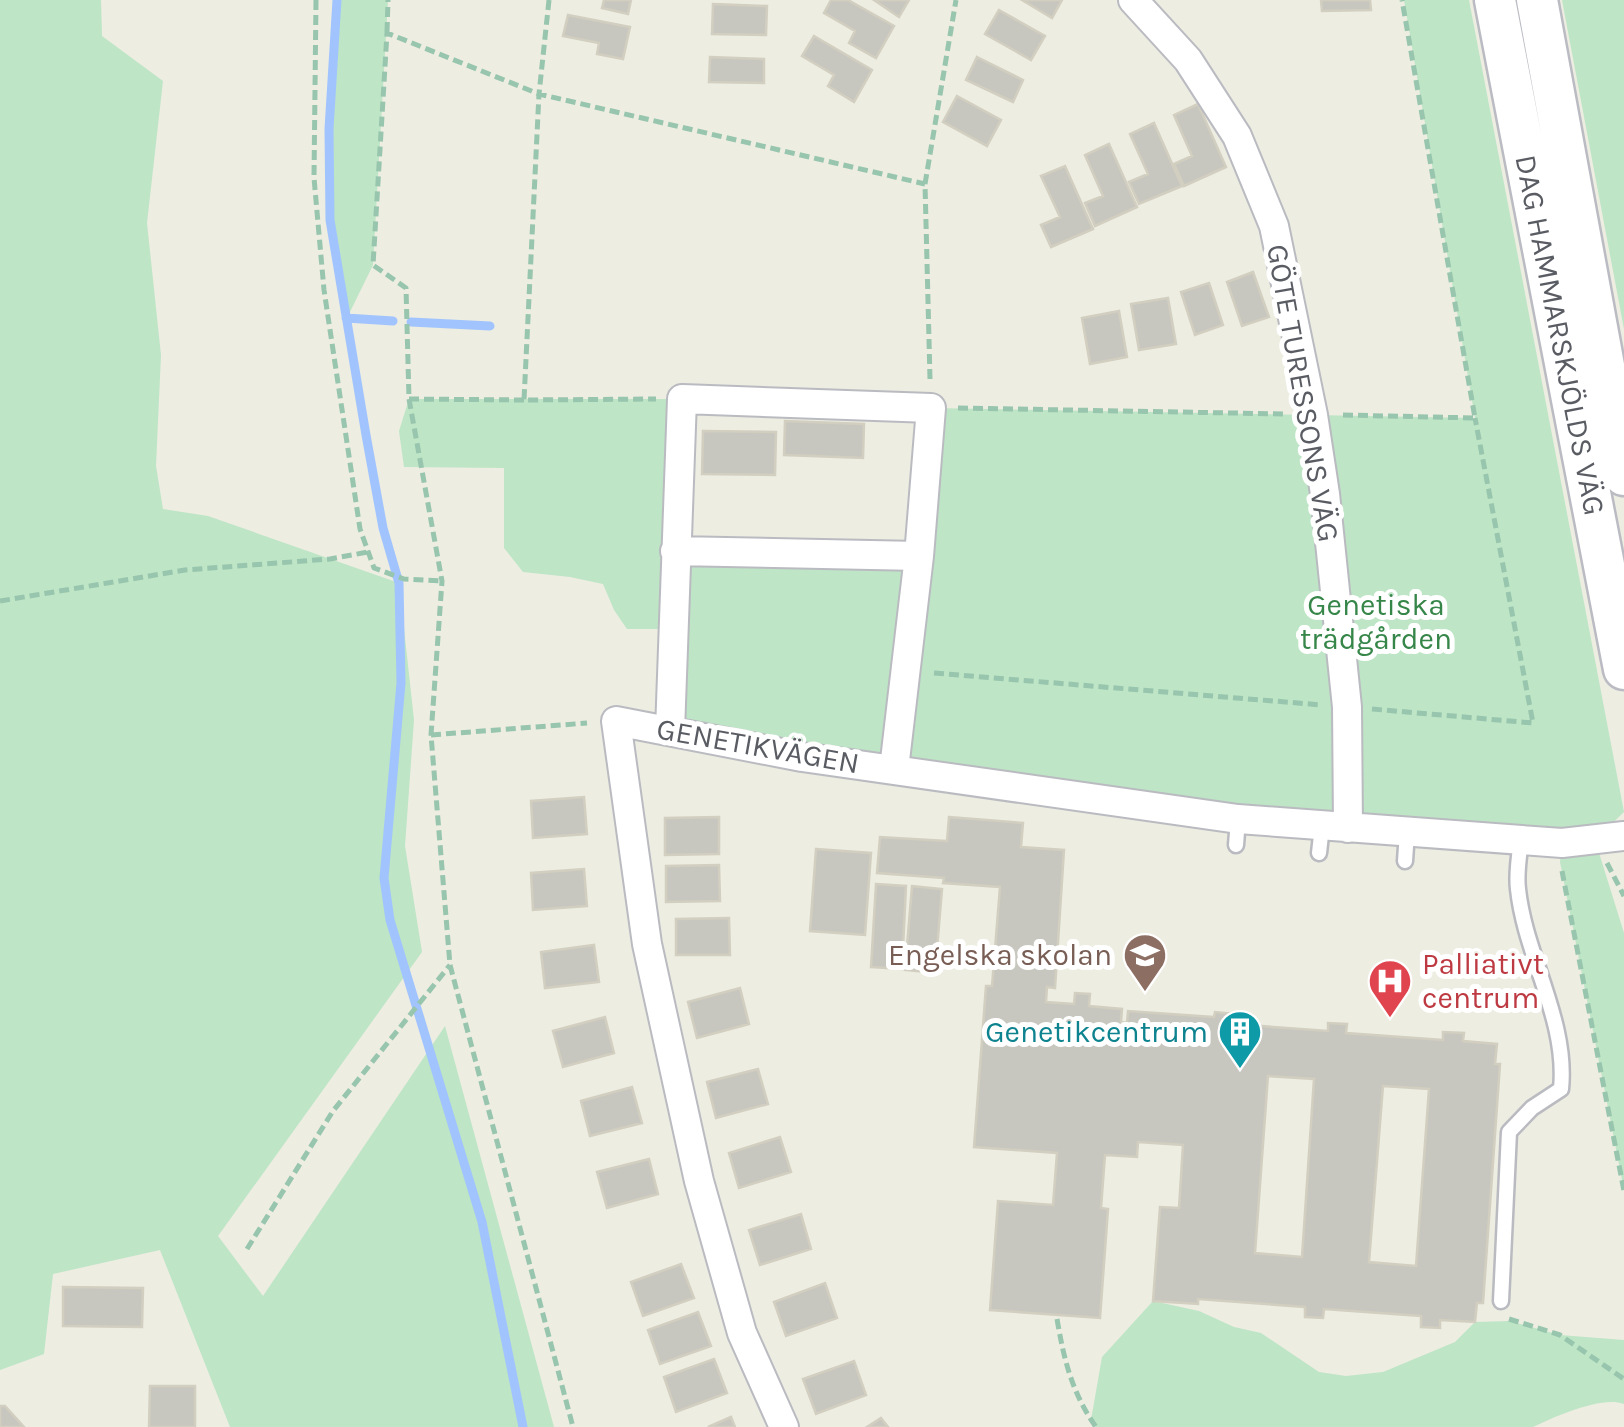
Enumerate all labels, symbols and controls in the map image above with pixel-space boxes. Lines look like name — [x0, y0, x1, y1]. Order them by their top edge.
street label: DAG HAMMARSKJÖLDS VÄG — [1507, 152, 1613, 518]
street label: GÖTE TURESSONS VÄG — [1259, 241, 1347, 545]
park label: Genetiska trädgården — [1300, 587, 1452, 657]
street label: GENETIKVÄGEN — [654, 710, 862, 782]
school or university icon: Engelska skolan — [1122, 932, 1168, 993]
place label: Engelska skolan — [888, 937, 1112, 973]
place label: Palliativt centrum — [1422, 946, 1544, 1016]
hospital icon: Palliativt centrum — [1367, 958, 1413, 1019]
building icon: Genetikcentrum — [1217, 1009, 1263, 1070]
place label: Genetikcentrum — [985, 1014, 1208, 1050]

